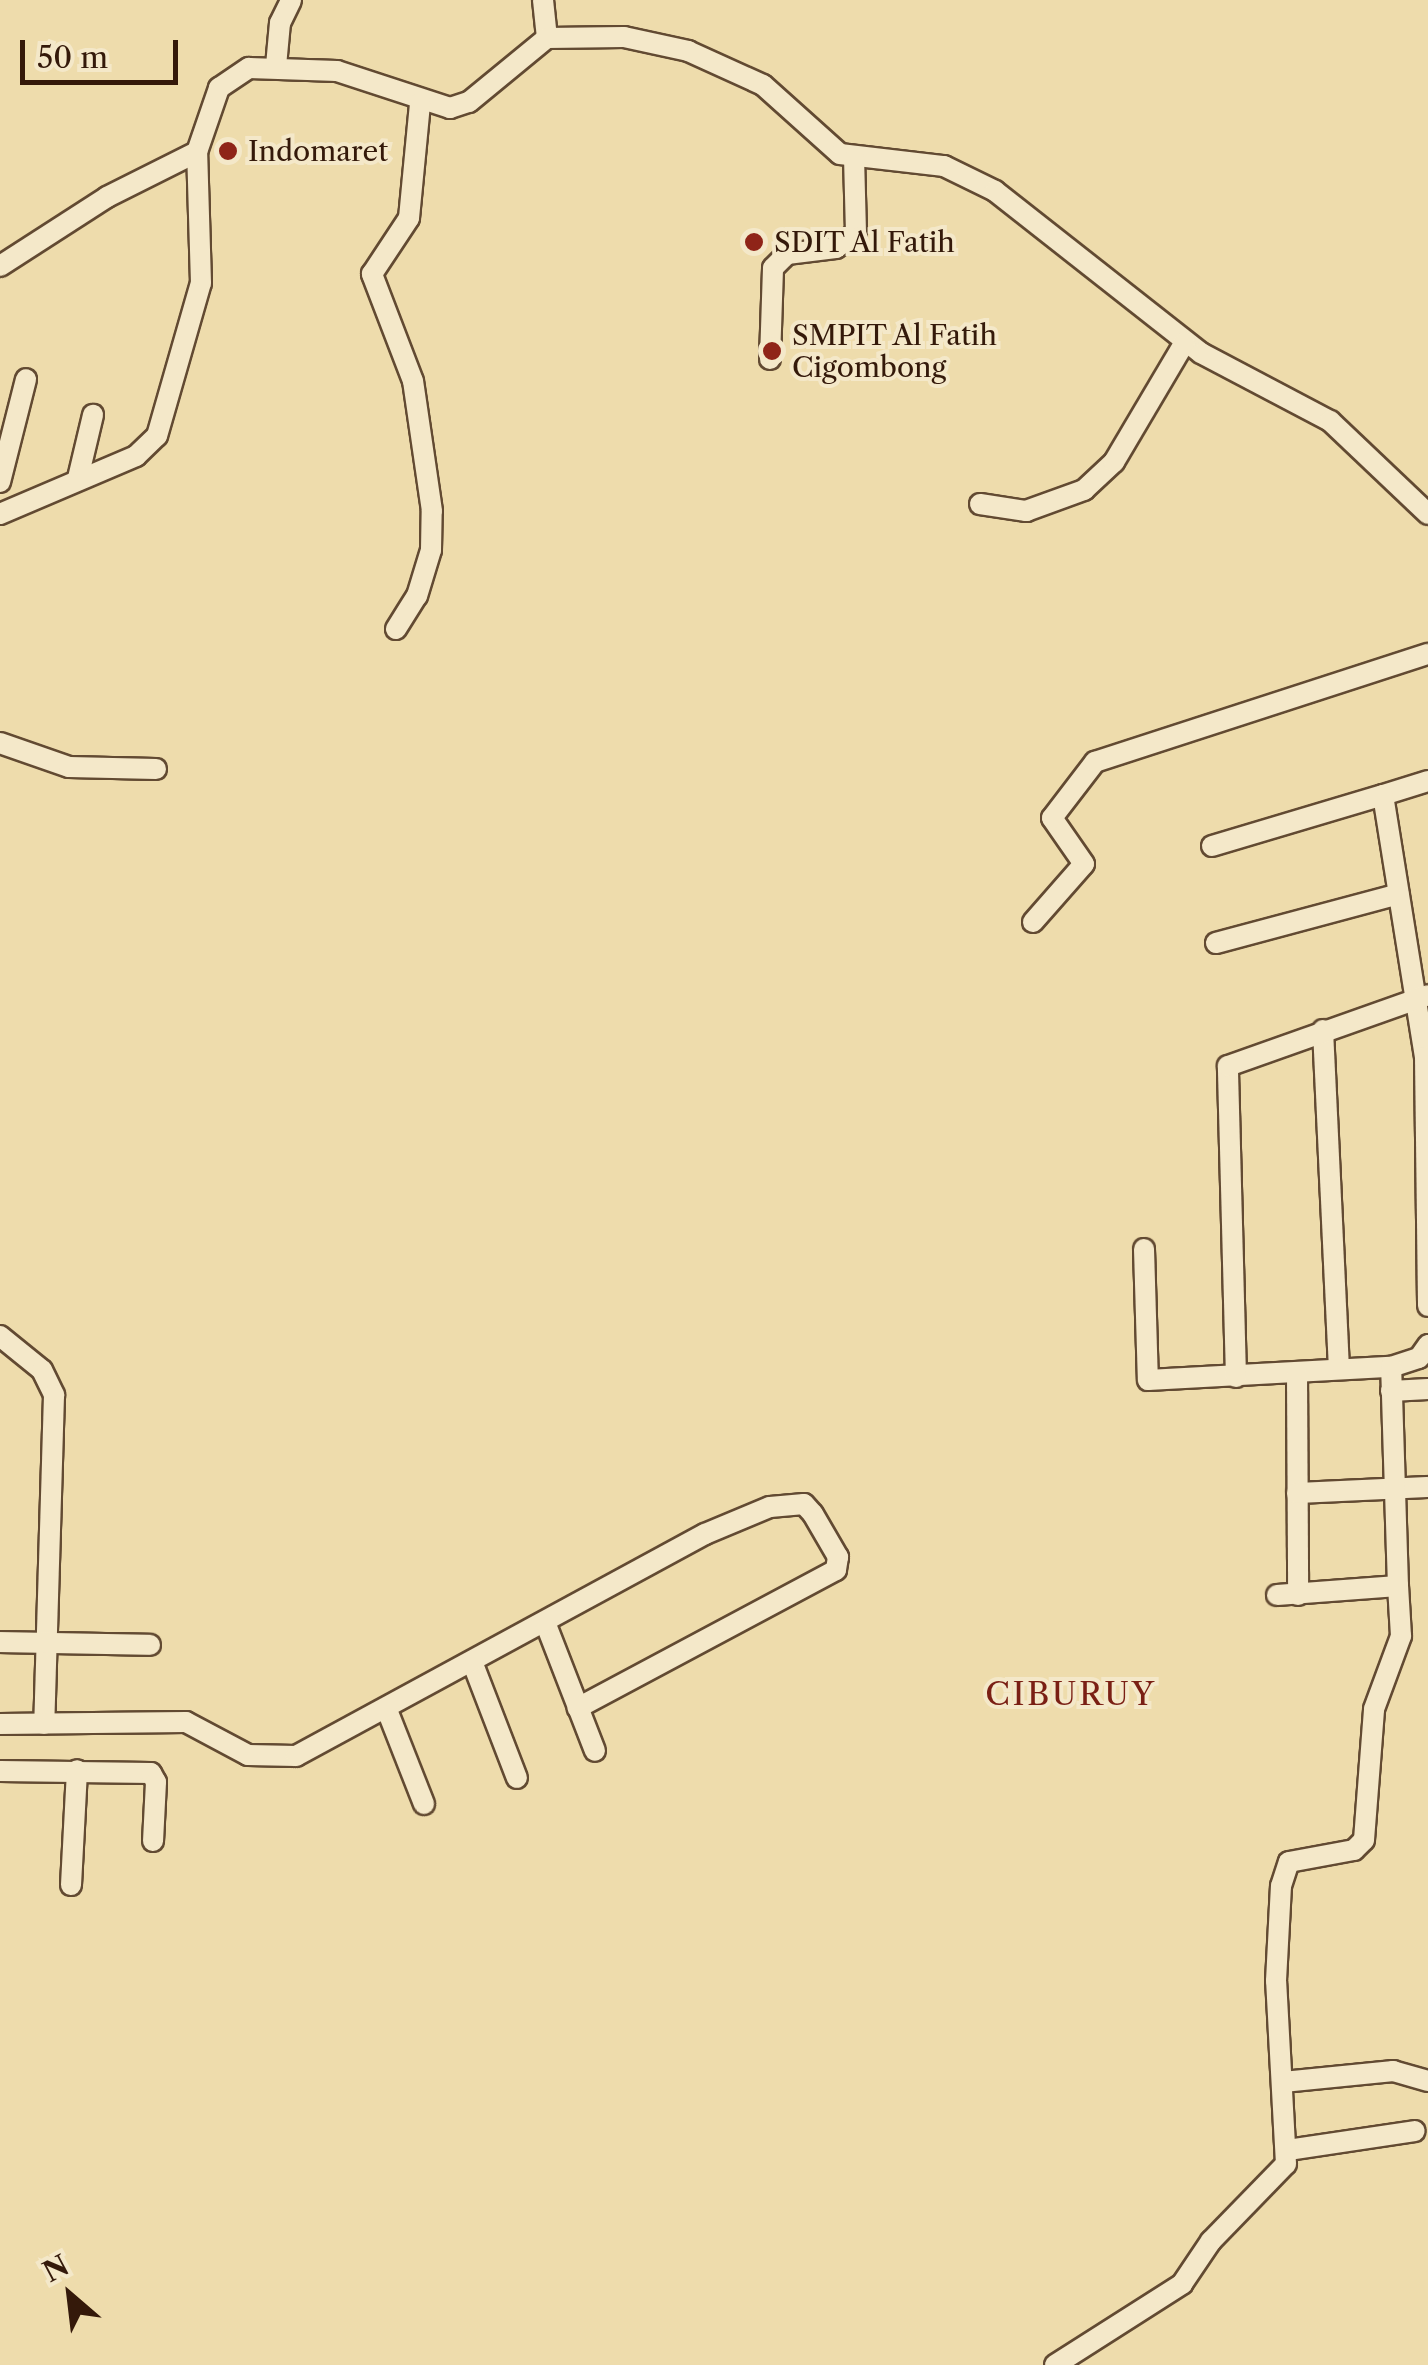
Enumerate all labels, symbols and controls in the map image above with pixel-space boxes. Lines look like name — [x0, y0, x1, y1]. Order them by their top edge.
scale bar — [25, 20, 182, 82]
text: 50 m — [37, 39, 108, 76]
place label: Indomaret — [248, 134, 388, 168]
marker: Indomaret — [217, 140, 239, 162]
place label: SDIT Al Fatih — [774, 225, 957, 259]
marker: SDIT Al Fatih — [743, 231, 765, 253]
place label: SMPIT Al Fatih Cigombong — [792, 318, 999, 384]
marker: SMPIT Al Fatih Cigombong — [761, 340, 783, 362]
district label: CIBURUY — [985, 1675, 1157, 1713]
north arrow — [20, 2245, 120, 2345]
text: N — [37, 2248, 75, 2289]

